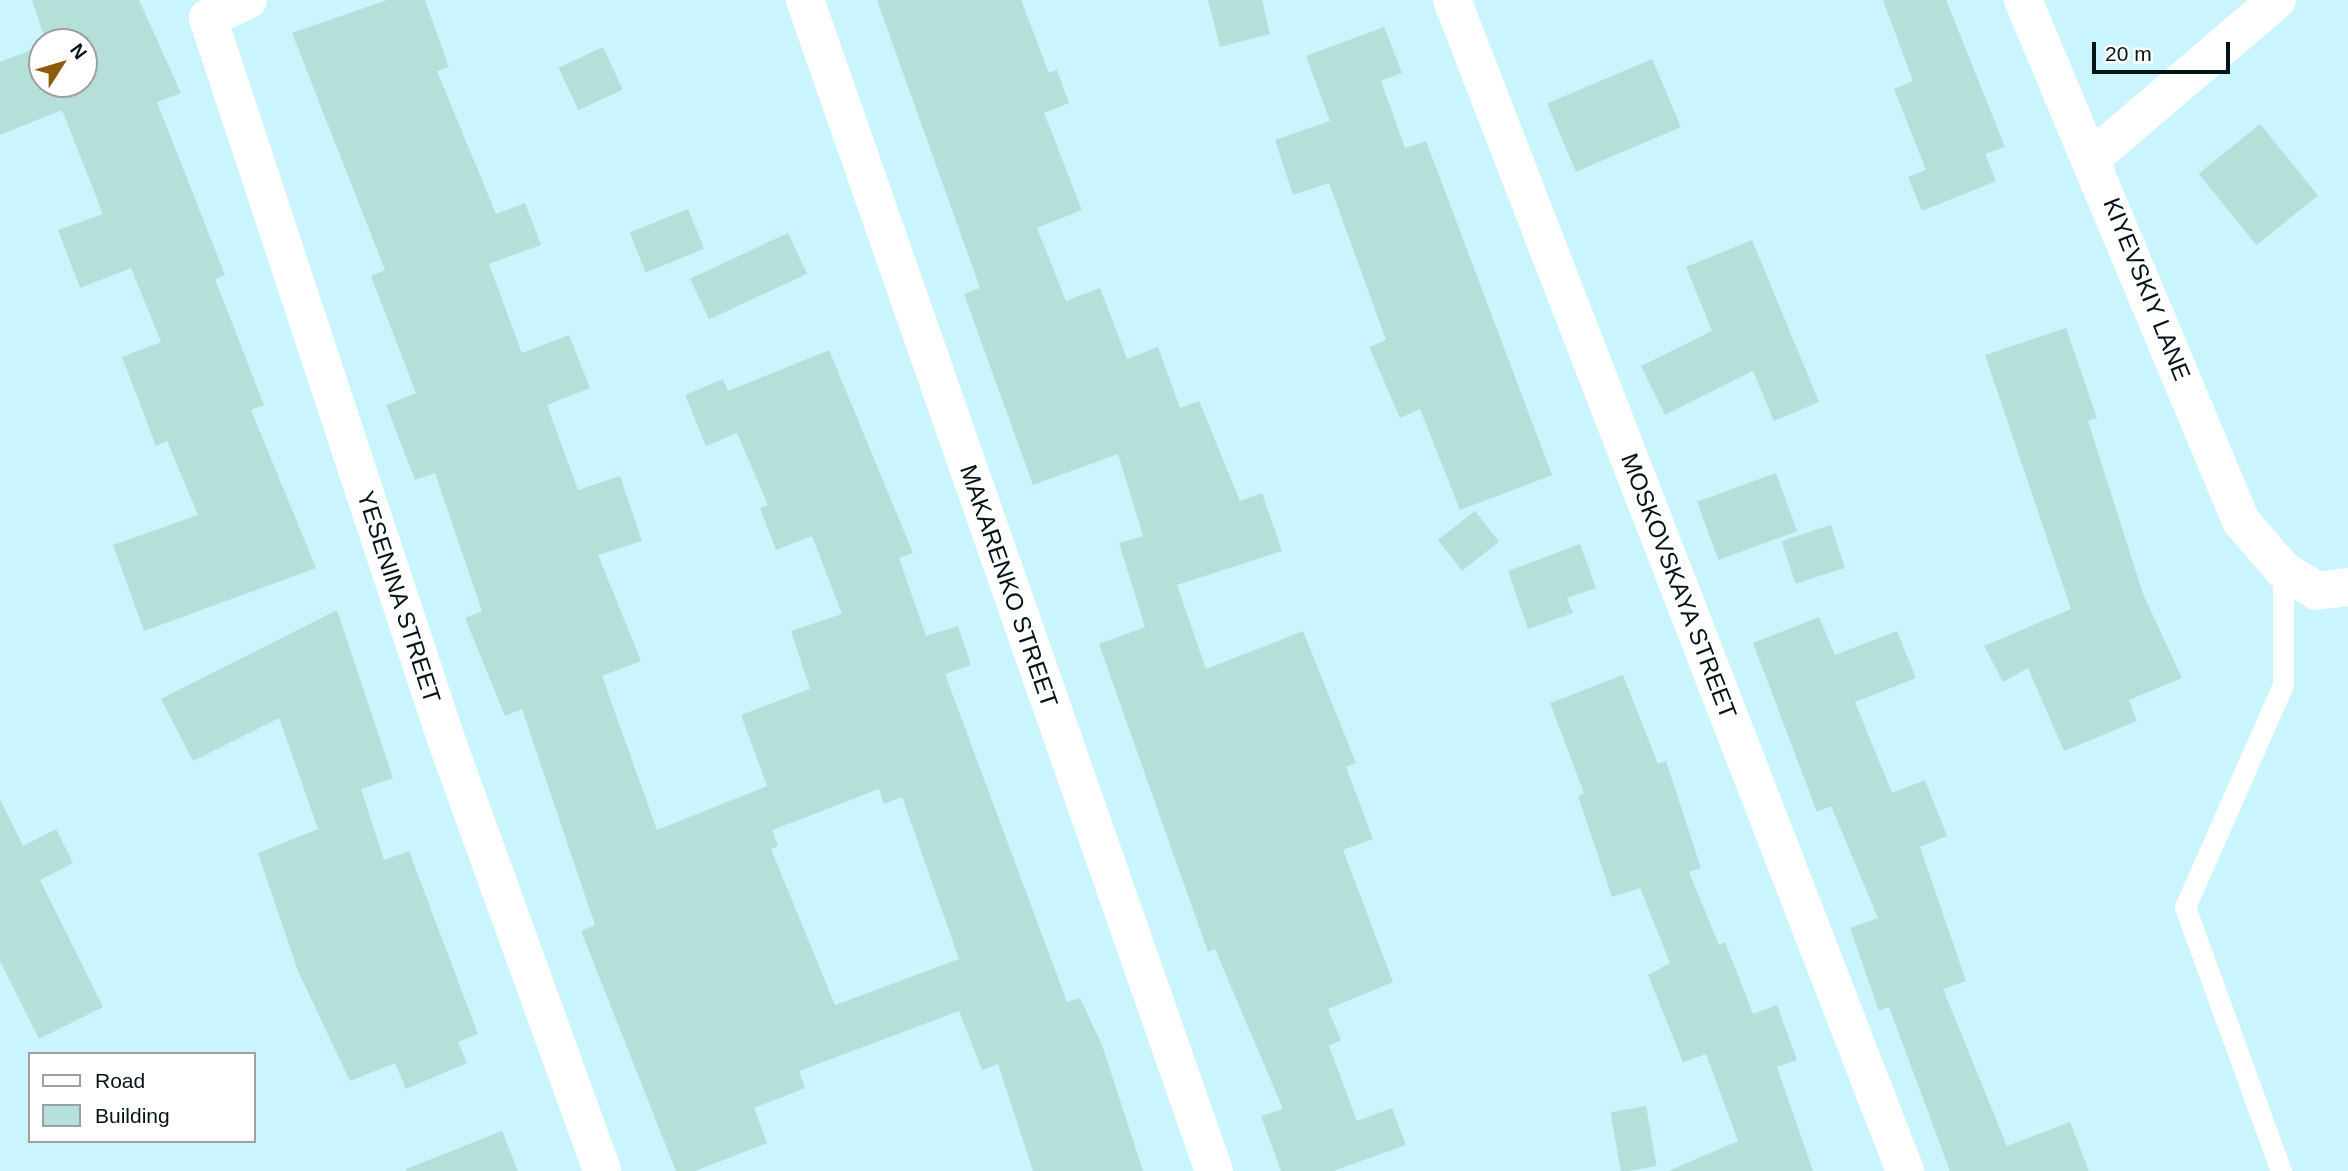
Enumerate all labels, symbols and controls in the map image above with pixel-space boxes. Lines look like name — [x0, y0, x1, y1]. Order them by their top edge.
north arrow — [28, 28, 98, 98]
scale bar — [2096, 28, 2234, 72]
text: N — [66, 39, 91, 63]
text: 20 m — [2105, 42, 2152, 65]
street label: KIYEVSKIY LANE — [2097, 193, 2197, 385]
street label: MOSKOVSKAYA STREET — [1615, 449, 1743, 723]
street label: MAKARENKO STREET — [954, 461, 1064, 711]
street label: YESENINA STREET — [351, 487, 447, 707]
legend — [28, 1052, 256, 1143]
text: Road — [95, 1069, 145, 1092]
text: Building — [95, 1104, 170, 1127]

